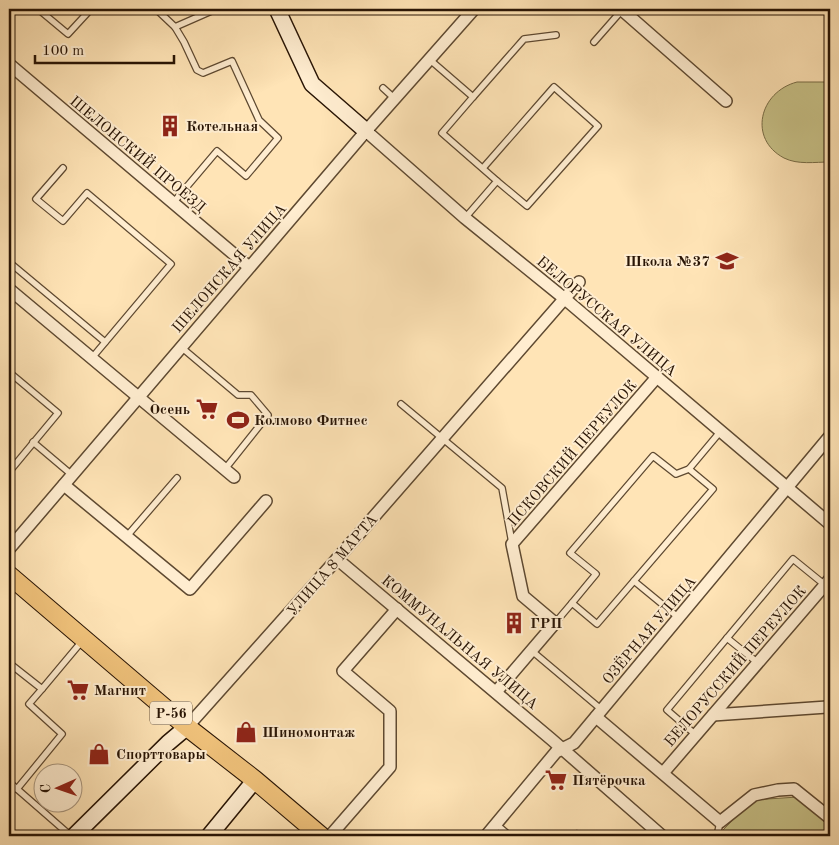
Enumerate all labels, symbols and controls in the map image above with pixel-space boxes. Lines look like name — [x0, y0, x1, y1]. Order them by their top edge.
scale bar — [35, 32, 174, 64]
text: 100 m — [42, 44, 84, 59]
street label: ШЕЛОНСКИЙ ПРОЕЗД — [66, 91, 210, 216]
building icon: Котельная — [157, 113, 183, 139]
place label: Котельная — [186, 120, 258, 135]
street label: ШЕЛОНСКАЯ УЛИЦА — [170, 201, 290, 336]
school or university icon: Школа №37 — [714, 248, 740, 274]
street label: БЕЛОРУССКАЯ УЛИЦА — [533, 254, 679, 380]
place label: Школа №37 — [625, 255, 710, 270]
street label: ПСКОВСКИЙ ПЕРЕУЛОК — [503, 375, 641, 530]
supermarket icon: Осень — [194, 396, 220, 422]
place label: Осень — [149, 403, 190, 418]
sports icon: Колмово Фитнес — [225, 407, 251, 433]
place label: Колмово Фитнес — [254, 414, 368, 429]
street label: УЛИЦА 8 МАРТА — [285, 512, 382, 620]
street label: ОЗЁРНАЯ УЛИЦА — [598, 572, 700, 688]
street label: КОММУНАЛЬНАЯ УЛИЦА — [378, 573, 541, 713]
street label: БЕЛОРУССКИЙ ПЕРЕУЛОК — [659, 581, 810, 750]
building icon: ГРП — [501, 610, 527, 636]
place label: ГРП — [530, 617, 562, 632]
supermarket icon: Магнит — [65, 677, 91, 703]
place label: Магнит — [94, 684, 146, 699]
road number: Р-56 — [150, 701, 192, 724]
shop icon: Шиномонтаж — [233, 719, 259, 745]
place label: Шиномонтаж — [262, 726, 355, 741]
shop icon: Спорттовары — [86, 741, 112, 767]
place label: Спорттовары — [116, 748, 206, 763]
north arrow — [32, 762, 82, 812]
supermarket icon: Пятёрочка — [543, 767, 569, 793]
place label: Пятёрочка — [572, 774, 646, 789]
text: С — [39, 784, 53, 793]

